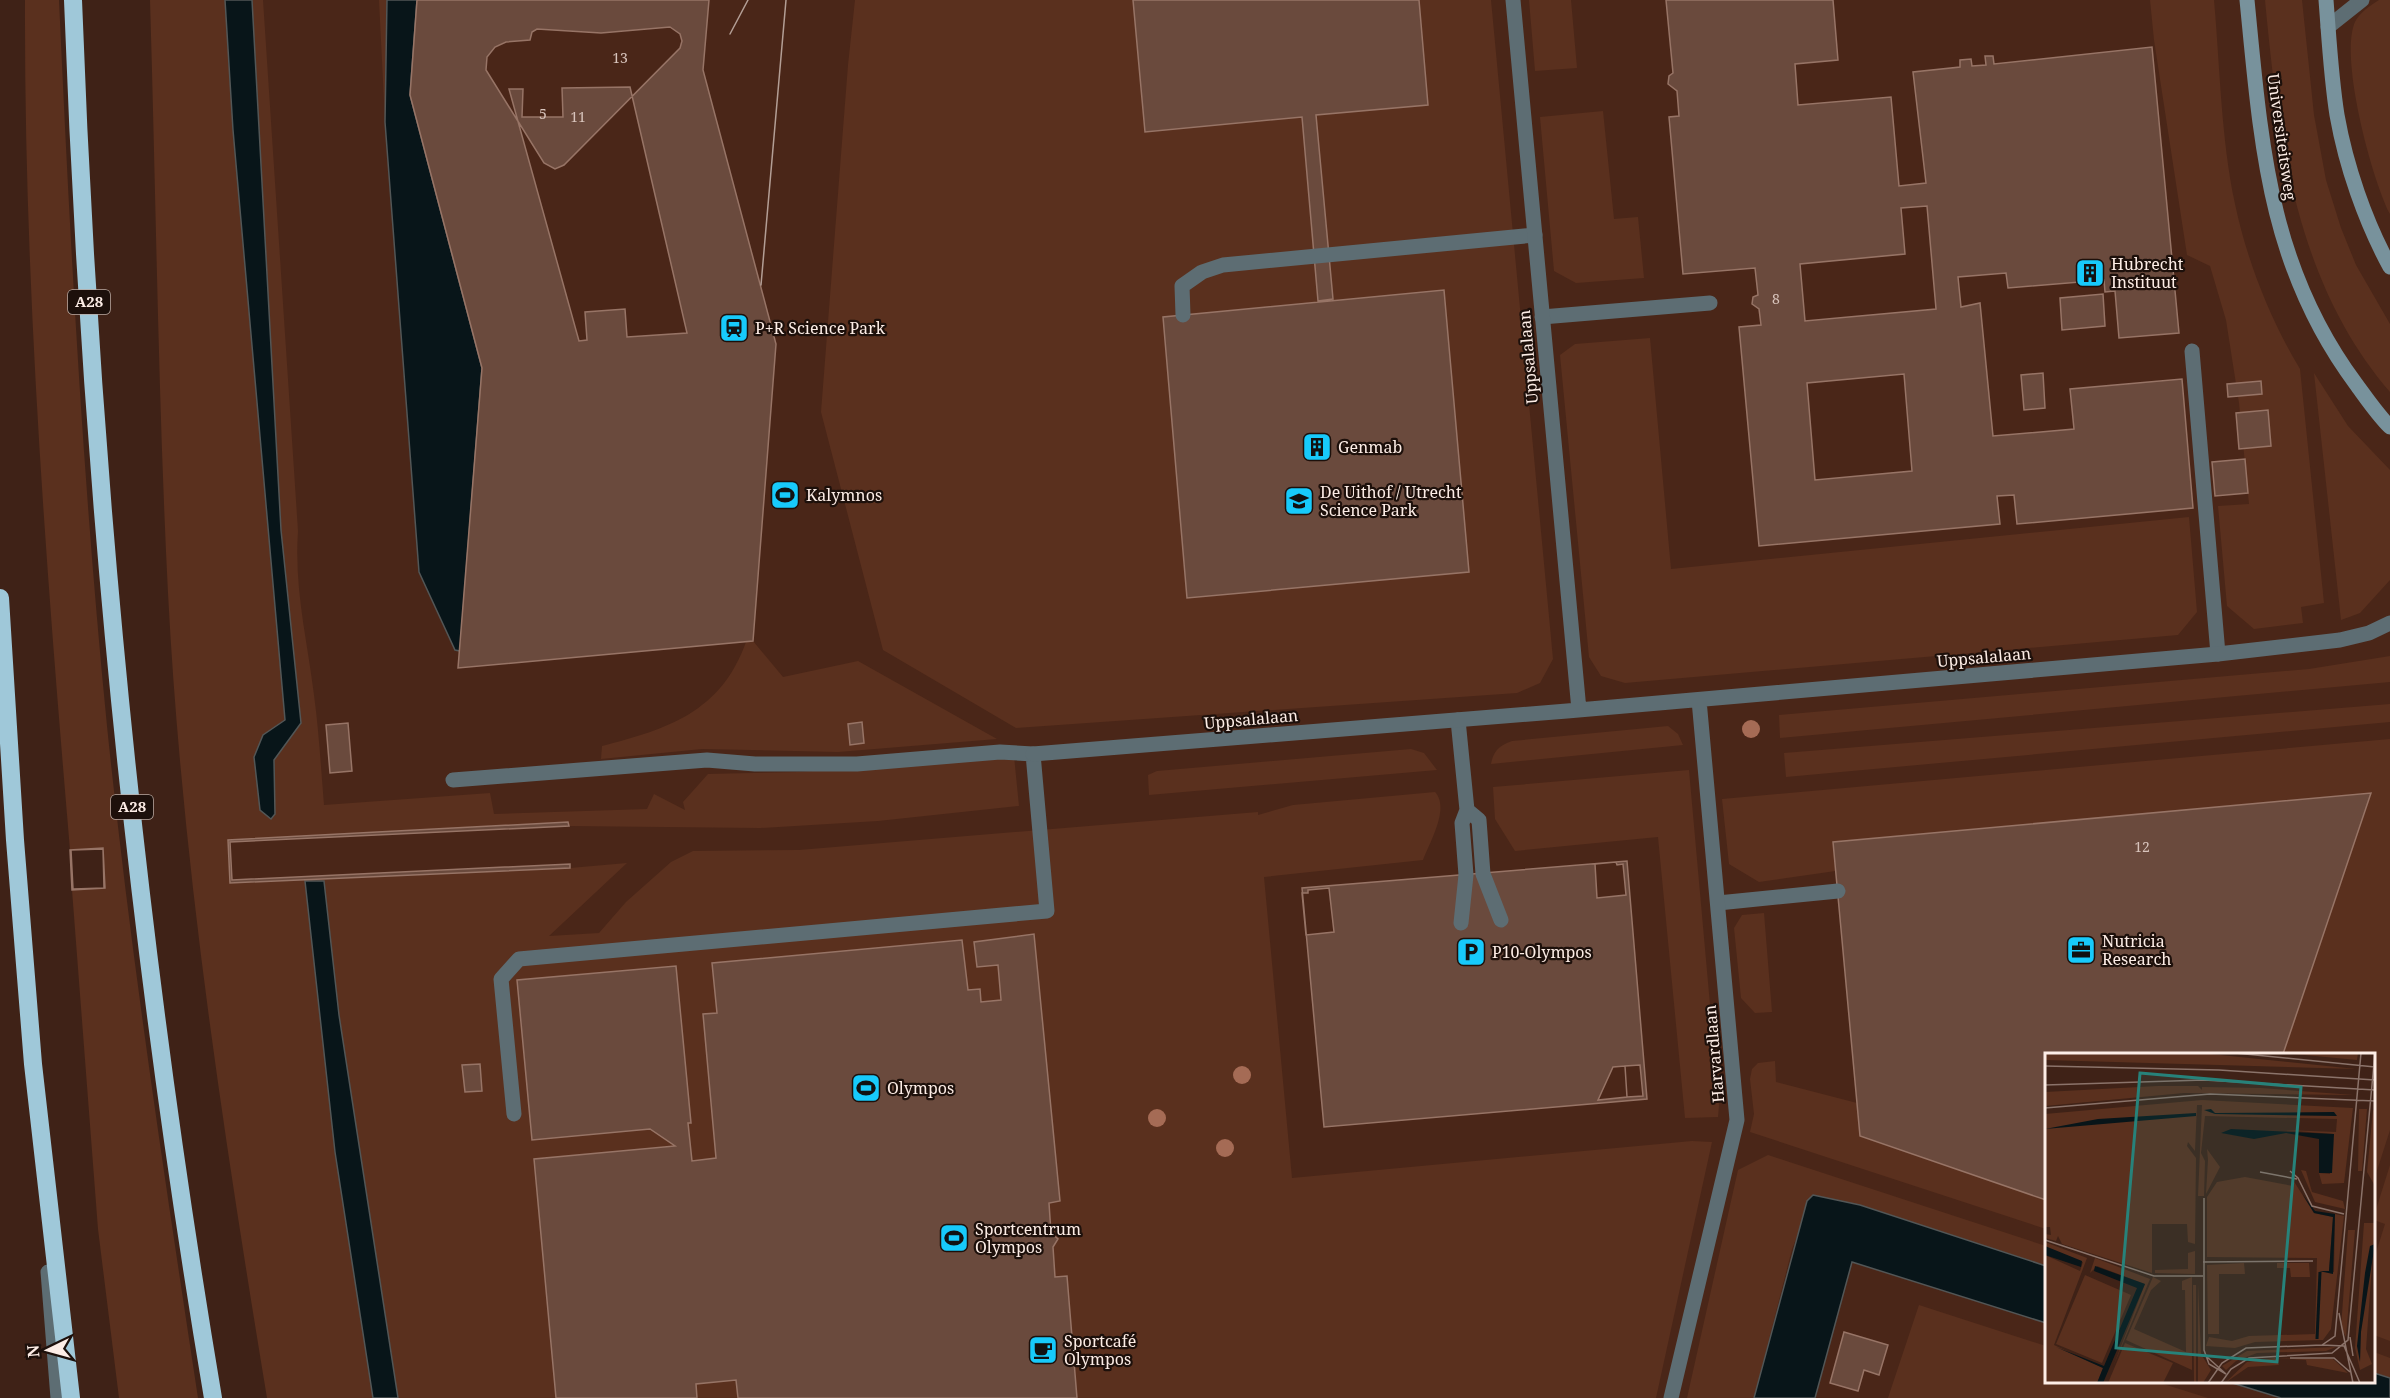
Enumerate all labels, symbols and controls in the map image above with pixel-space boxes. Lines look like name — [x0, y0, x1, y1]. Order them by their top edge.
house number: 13 — [612, 48, 628, 67]
street label: Universiteitsweg — [2262, 72, 2302, 202]
house number: 5 — [539, 104, 547, 123]
house number: 11 — [570, 107, 586, 126]
place label: Hubrecht Instituut — [2111, 253, 2184, 293]
building icon: Hubrecht Instituut — [2074, 257, 2106, 289]
house number: 8 — [1772, 289, 1780, 308]
road number: A28 — [68, 290, 110, 314]
street label: Uppsalalaan — [1513, 309, 1543, 405]
station icon: P+R Science Park — [718, 312, 750, 344]
place label: P+R Science Park — [755, 317, 886, 339]
building icon: Genmab — [1301, 431, 1333, 463]
place label: Genmab — [1338, 436, 1402, 458]
sports icon: Kalymnos — [769, 479, 801, 511]
place label: De Uithof / Utrecht Science Park — [1320, 481, 1462, 521]
place label: Kalymnos — [806, 484, 882, 506]
school or university icon: De Uithof / Utrecht Science Park — [1283, 485, 1315, 517]
street label: Uppsalalaan — [1936, 642, 2032, 672]
street label: Uppsalalaan — [1203, 704, 1299, 734]
road number: A28 — [111, 795, 153, 819]
house number: 12 — [2134, 837, 2150, 856]
place label: Nutricia Research — [2102, 930, 2171, 970]
office icon: Nutricia Research — [2065, 934, 2097, 966]
parking icon: P10-Olympos — [1455, 936, 1487, 968]
place label: P10-Olympos — [1492, 941, 1592, 963]
street label: Harvardlaan — [1699, 1004, 1729, 1104]
inset map — [2045, 1053, 2375, 1383]
sports icon: Olympos — [850, 1072, 882, 1104]
place label: Olympos — [887, 1077, 954, 1099]
place label: Sportcentrum Olympos — [975, 1218, 1081, 1258]
sports icon: Sportcentrum Olympos — [938, 1222, 970, 1254]
north arrow — [18, 1320, 78, 1380]
place label: Sportcafé Olympos — [1064, 1330, 1136, 1370]
cafe icon: Sportcafé Olympos — [1027, 1334, 1059, 1366]
text: N — [22, 1344, 45, 1359]

